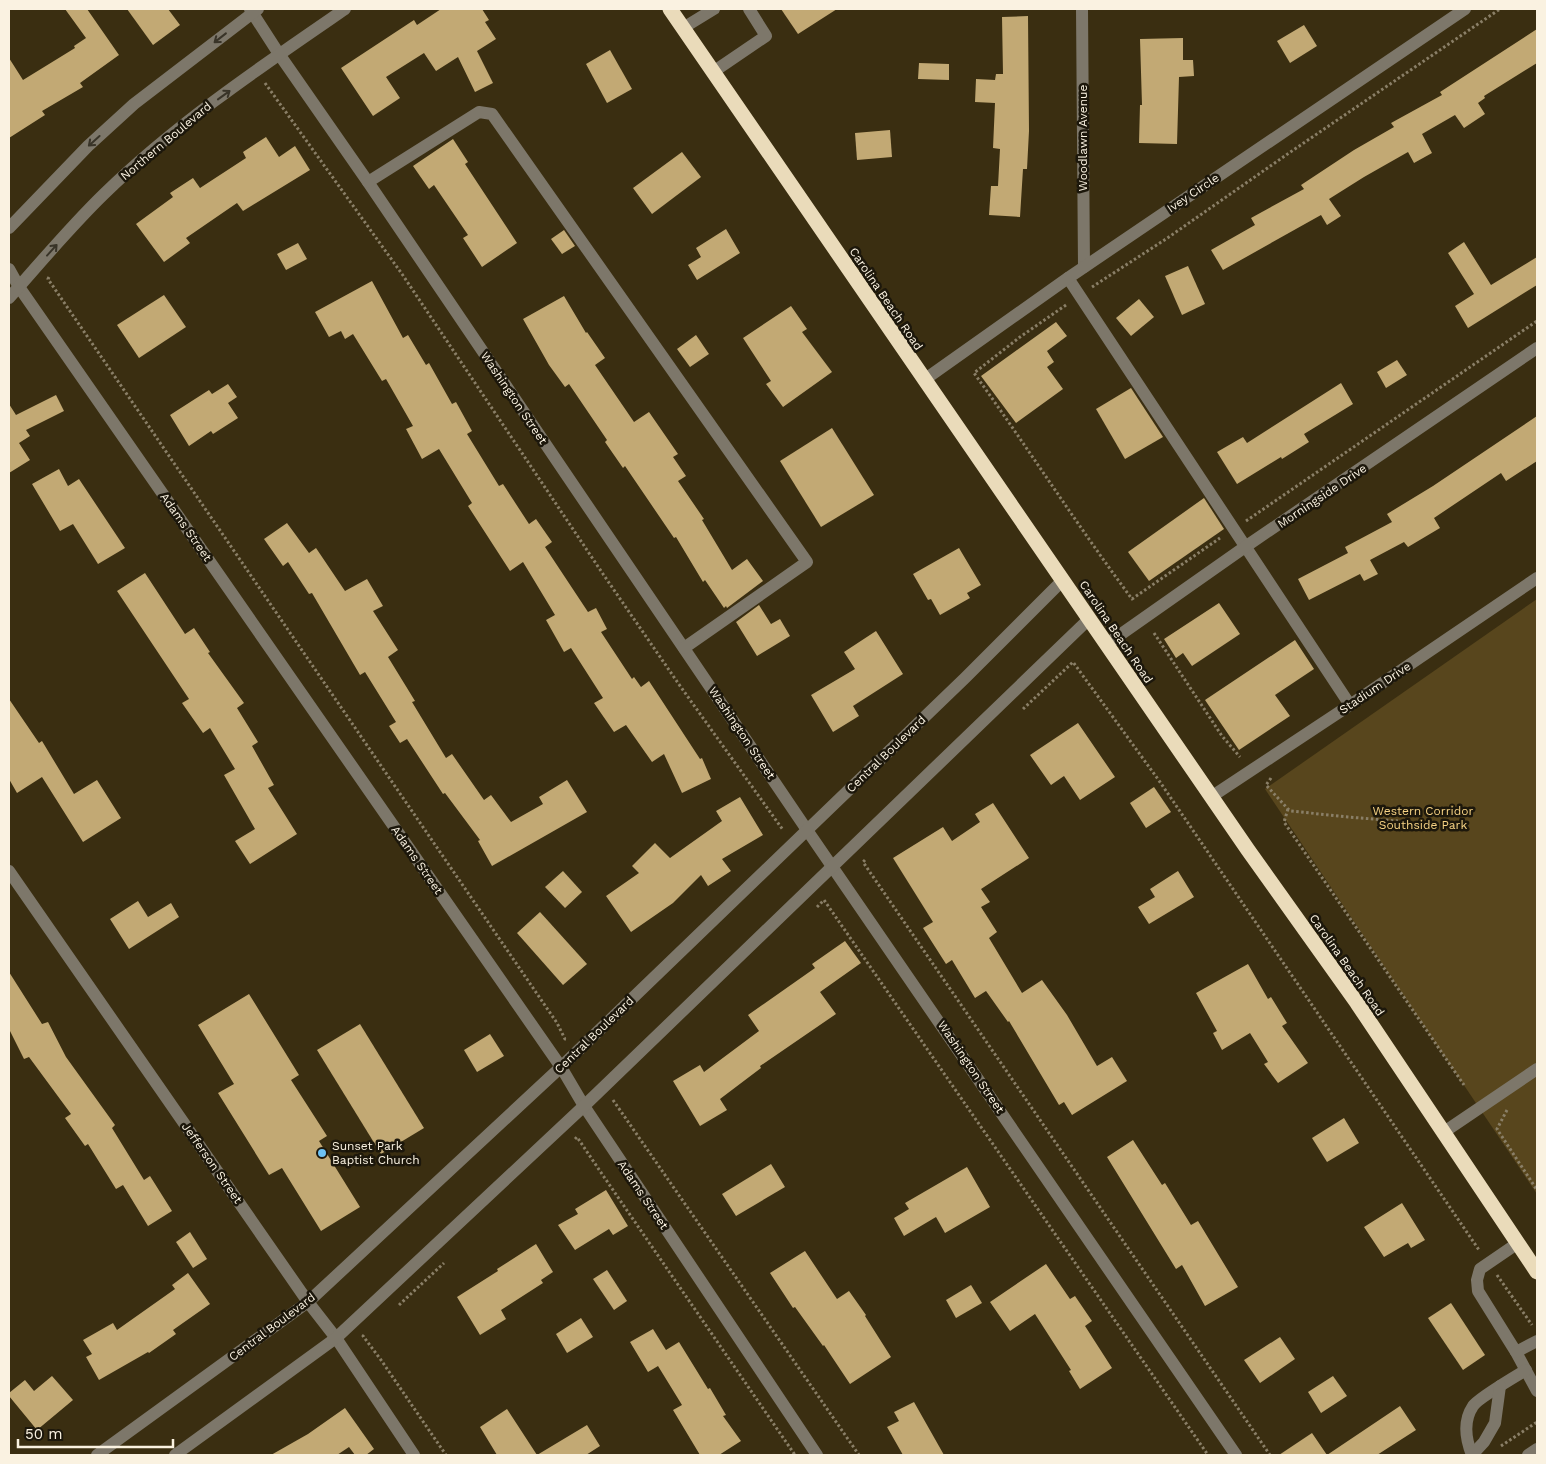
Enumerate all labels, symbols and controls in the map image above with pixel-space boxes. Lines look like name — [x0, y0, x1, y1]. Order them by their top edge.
one-way arrow — [214, 33, 227, 44]
street label: Woodlawn Avenue — [1076, 84, 1090, 191]
one-way arrow — [217, 89, 230, 100]
street label: Northern Boulevard — [118, 99, 214, 183]
one-way arrow — [87, 135, 100, 147]
street label: Ivey Circle — [1164, 170, 1222, 216]
one-way arrow — [46, 244, 58, 257]
street label: Carolina Beach Road — [846, 245, 926, 353]
street label: Washington Street — [478, 349, 550, 447]
street label: Morningside Drive — [1275, 461, 1369, 531]
street label: Adams Street — [157, 490, 215, 564]
street label: Carolina Beach Road — [1076, 578, 1156, 686]
street label: Stadium Drive — [1337, 659, 1413, 717]
street label: Washington Street — [706, 684, 778, 782]
street label: Central Boulevard — [844, 713, 928, 795]
park label: Western Corridor Southside Park — [1373, 804, 1473, 832]
street label: Adams Street — [388, 823, 446, 897]
street label: Carolina Beach Road — [1307, 911, 1387, 1019]
street label: Central Boulevard — [552, 994, 636, 1076]
street label: Washington Street — [935, 1018, 1007, 1116]
street label: Jefferson Street — [179, 1120, 245, 1206]
place label: Sunset Park Baptist Church — [332, 1139, 420, 1167]
marker: Sunset Park Baptist Church — [316, 1147, 328, 1159]
street label: Adams Street — [615, 1158, 671, 1232]
street label: Central Boulevard — [226, 1290, 318, 1364]
scale bar — [18, 1416, 172, 1448]
text: 50 m — [25, 1425, 62, 1443]

